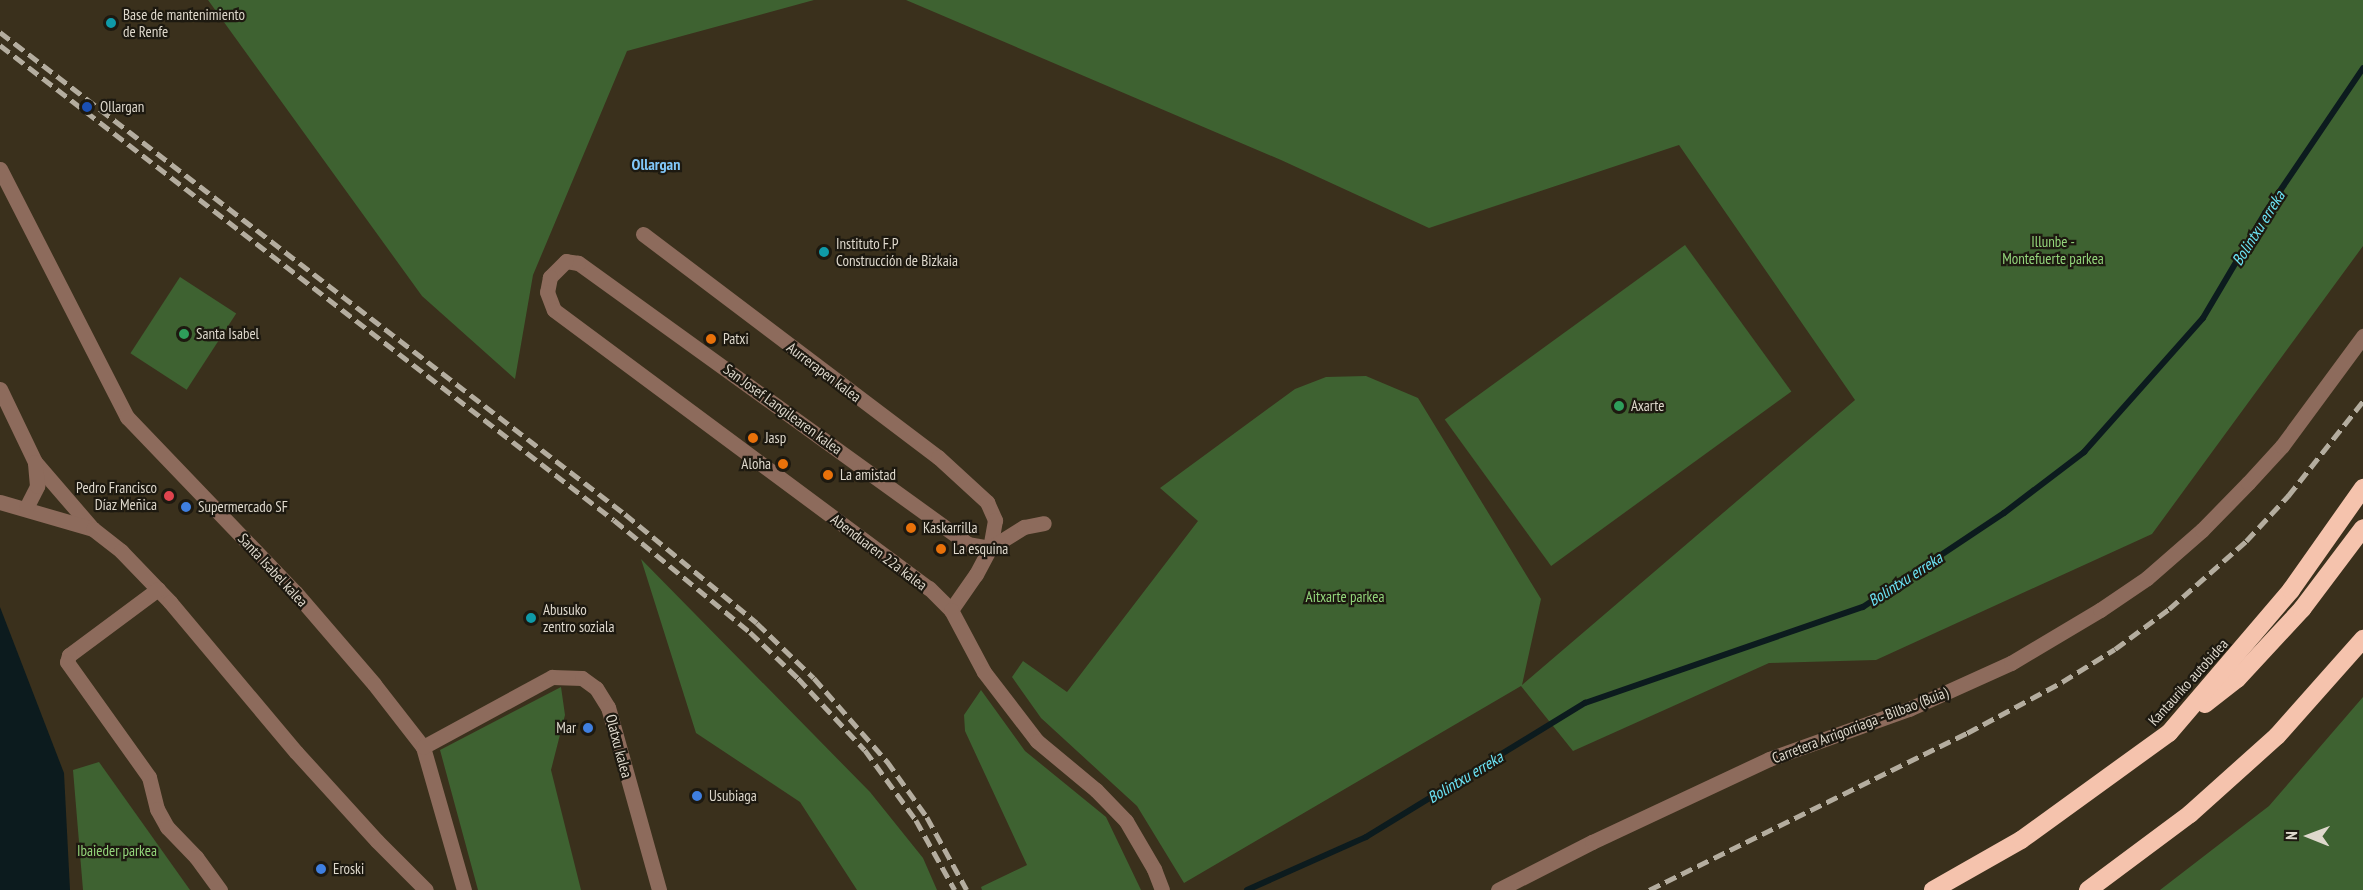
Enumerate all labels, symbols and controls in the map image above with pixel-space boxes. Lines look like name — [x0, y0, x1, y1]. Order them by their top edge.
place label: Base de mantenimiento de Renfe — [123, 5, 245, 40]
marker: Base de mantenimiento de Renfe — [104, 16, 118, 30]
marker: Ollargan — [78, 98, 96, 116]
place label: Ollargan — [100, 98, 144, 116]
district label: Ollargan — [632, 154, 680, 174]
water label: Bolintxu erreka — [2227, 187, 2289, 269]
park label: Illunbe - Montefuerte parkea — [2002, 232, 2104, 267]
place label: Instituto F.P Construcción de Bizkaia — [836, 234, 958, 269]
marker: Instituto F.P Construcción de Bizkaia — [817, 245, 831, 259]
place label: Santa Isabel — [196, 325, 259, 343]
marker: Santa Isabel — [177, 327, 191, 341]
place label: Patxi — [723, 330, 749, 348]
marker: Patxi — [704, 332, 718, 346]
street label: Aurrerapen kalea — [783, 338, 865, 406]
street label: San Josef Langilearen kalea — [720, 360, 846, 458]
place label: Axarte — [1631, 397, 1665, 415]
marker: Axarte — [1612, 399, 1626, 413]
place label: Jasp — [765, 429, 786, 447]
marker: Jasp — [746, 431, 760, 445]
place label: Aloha — [741, 455, 771, 473]
marker: Aloha — [776, 457, 790, 471]
place label: La amistad — [840, 466, 896, 484]
marker: La amistad — [821, 468, 835, 482]
place label: Pedro Francisco Díaz Meñica — [76, 478, 157, 513]
marker: Pedro Francisco Díaz Meñica — [162, 489, 176, 503]
place label: Supermercado SF — [198, 498, 288, 516]
marker: Supermercado SF — [179, 500, 193, 514]
street label: Abenduaren 22a kalea — [827, 510, 931, 594]
place label: Kaskarrilla — [923, 519, 977, 537]
marker: Kaskarrilla — [904, 521, 918, 535]
street label: Santa Isabel kalea — [234, 530, 312, 610]
place label: La esquina — [953, 540, 1008, 558]
marker: La esquina — [934, 542, 948, 556]
water label: Bolintxu erreka — [1864, 548, 1946, 610]
park label: Aitxarte parkea — [1306, 588, 1384, 606]
place label: Abusuko zentro soziala — [543, 600, 614, 635]
marker: Abusuko zentro soziala — [524, 611, 538, 625]
street label: Kantauriko autobidea — [2144, 635, 2232, 729]
street label: Carretera Arrigorriaga - Bilbao (Buia) — [1769, 683, 1951, 767]
street label: Olatxu kalea — [602, 712, 636, 780]
place label: Mar — [556, 719, 576, 737]
marker: Mar — [581, 721, 595, 735]
water label: Bolintxu erreka — [1424, 747, 1506, 807]
place label: Usubiaga — [709, 787, 757, 805]
marker: Usubiaga — [690, 789, 704, 803]
north arrow — [2279, 806, 2339, 866]
text: N — [2281, 831, 2301, 840]
park label: Ibaieder parkea — [77, 842, 157, 860]
place label: Eroski — [333, 860, 364, 878]
marker: Eroski — [314, 862, 328, 876]

